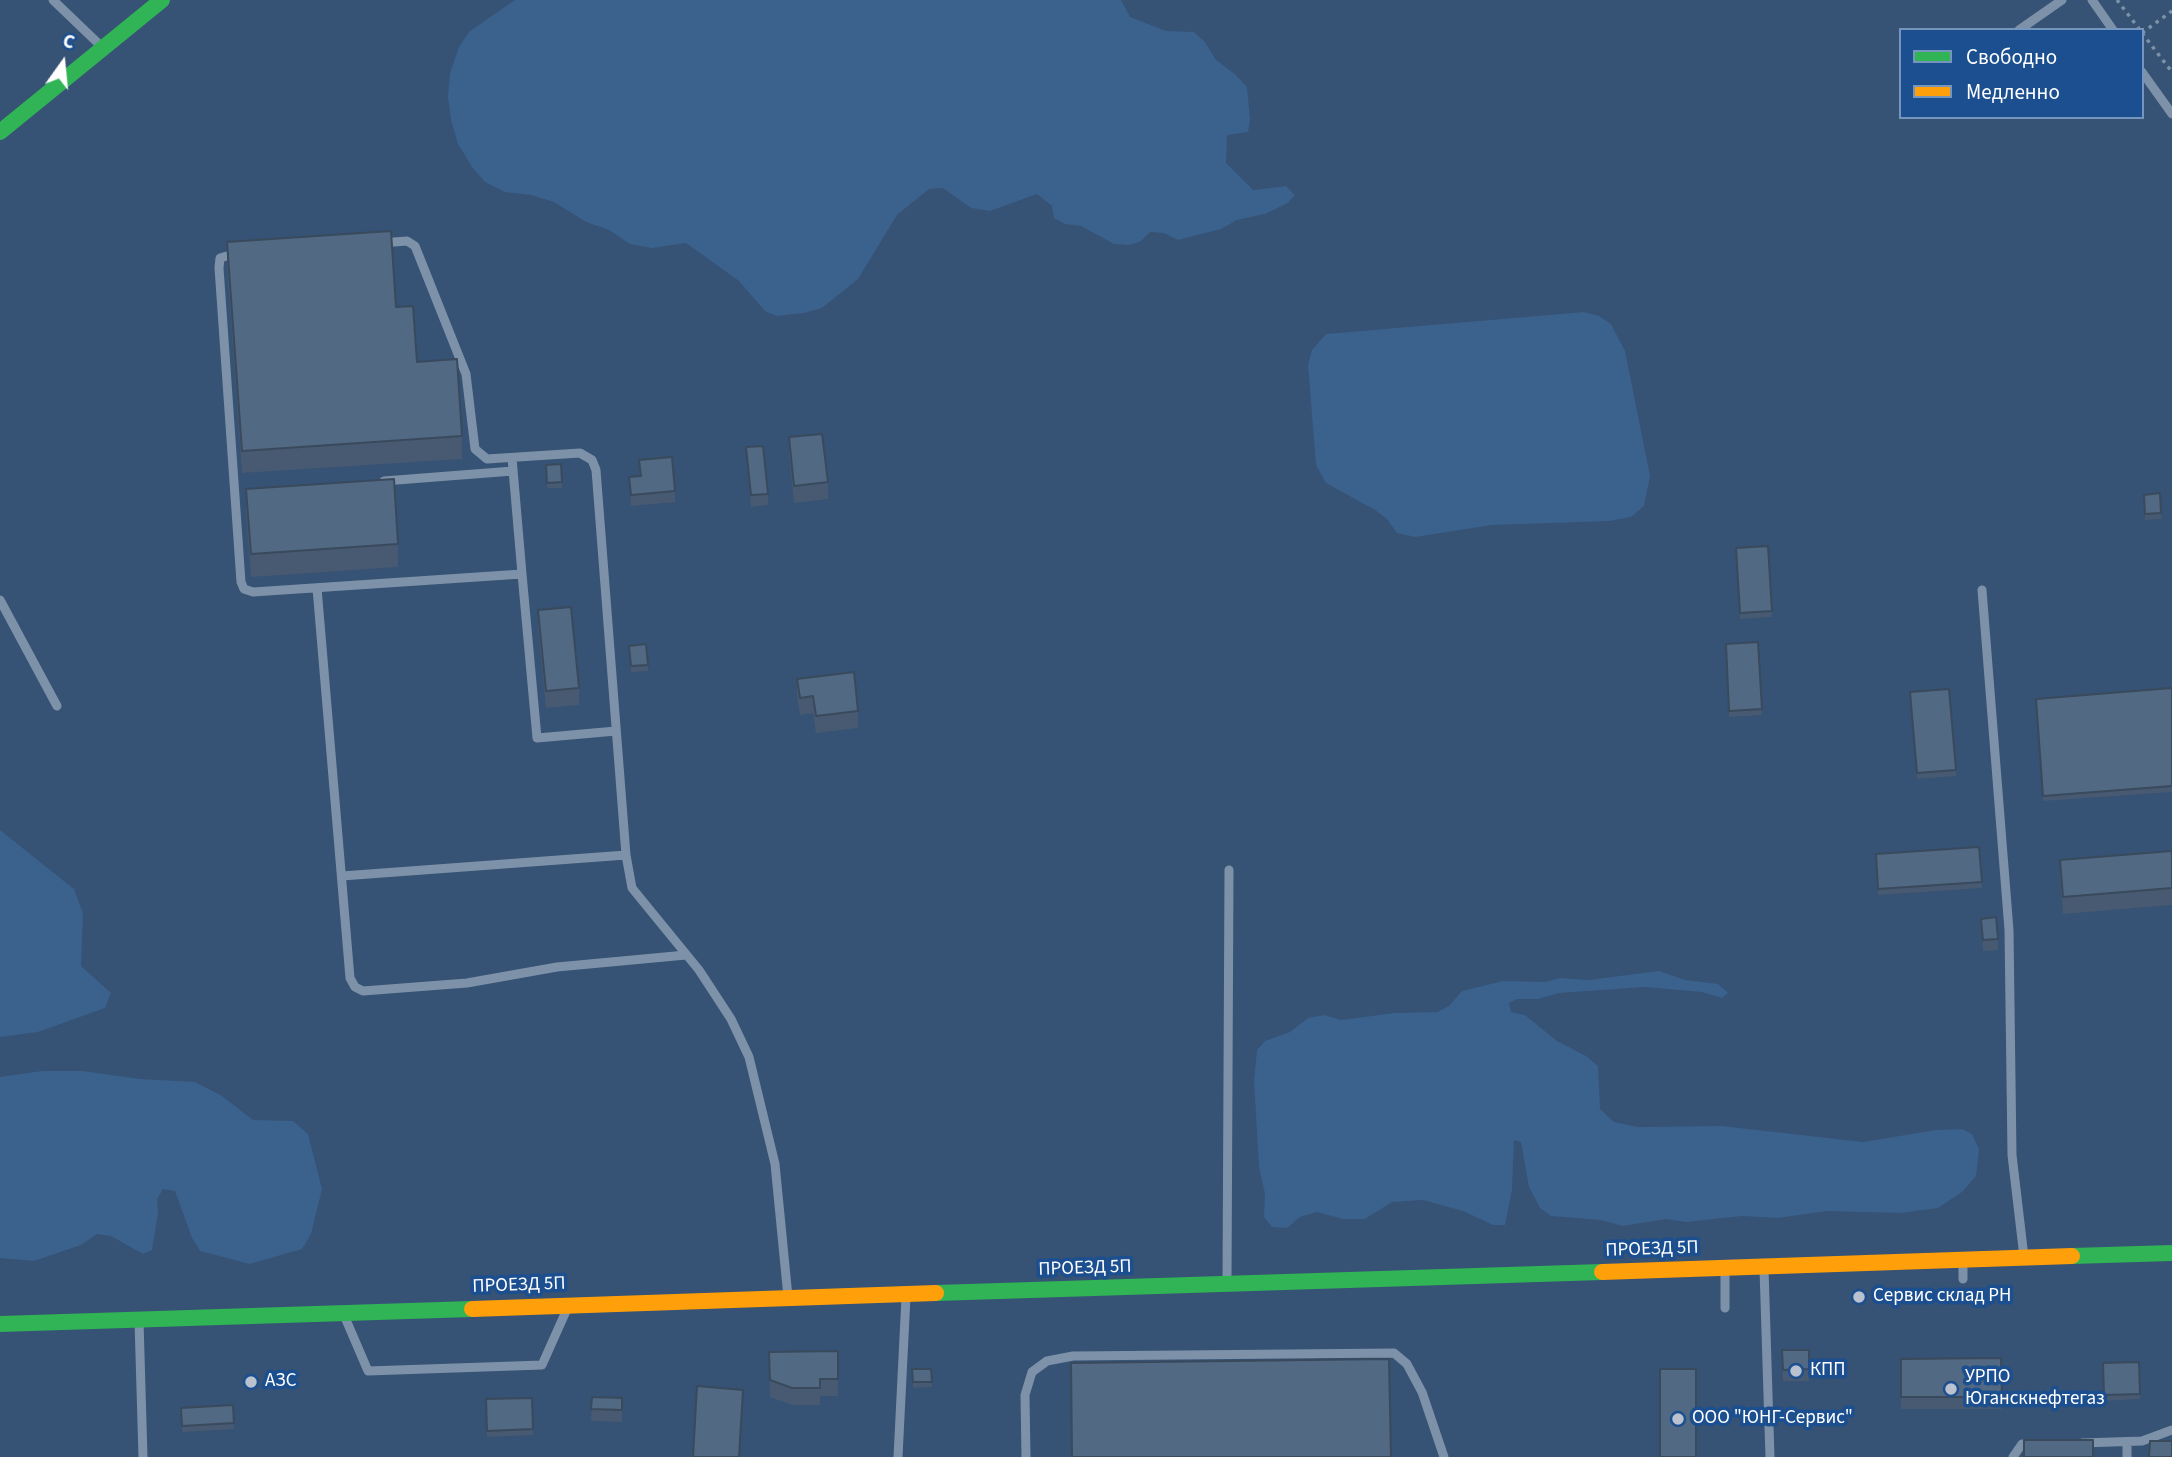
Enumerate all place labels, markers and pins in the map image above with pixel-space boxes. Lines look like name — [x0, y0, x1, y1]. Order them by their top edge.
place label: Сервис склад РН — [1873, 1286, 2011, 1308]
marker: Сервис склад РН — [1851, 1289, 1867, 1305]
place label: КПП — [1810, 1360, 1846, 1382]
marker: КПП — [1788, 1363, 1804, 1379]
place label: УРПО Юганскнефтегаз — [1965, 1367, 2105, 1411]
place label: АЗС — [265, 1371, 297, 1393]
marker: АЗС — [243, 1374, 259, 1390]
marker: УРПО Юганскнефтегаз — [1943, 1381, 1959, 1397]
place label: ООО "ЮНГ-Сервис" — [1692, 1408, 1853, 1430]
marker: ООО "ЮНГ-Сервис" — [1670, 1411, 1686, 1427]

